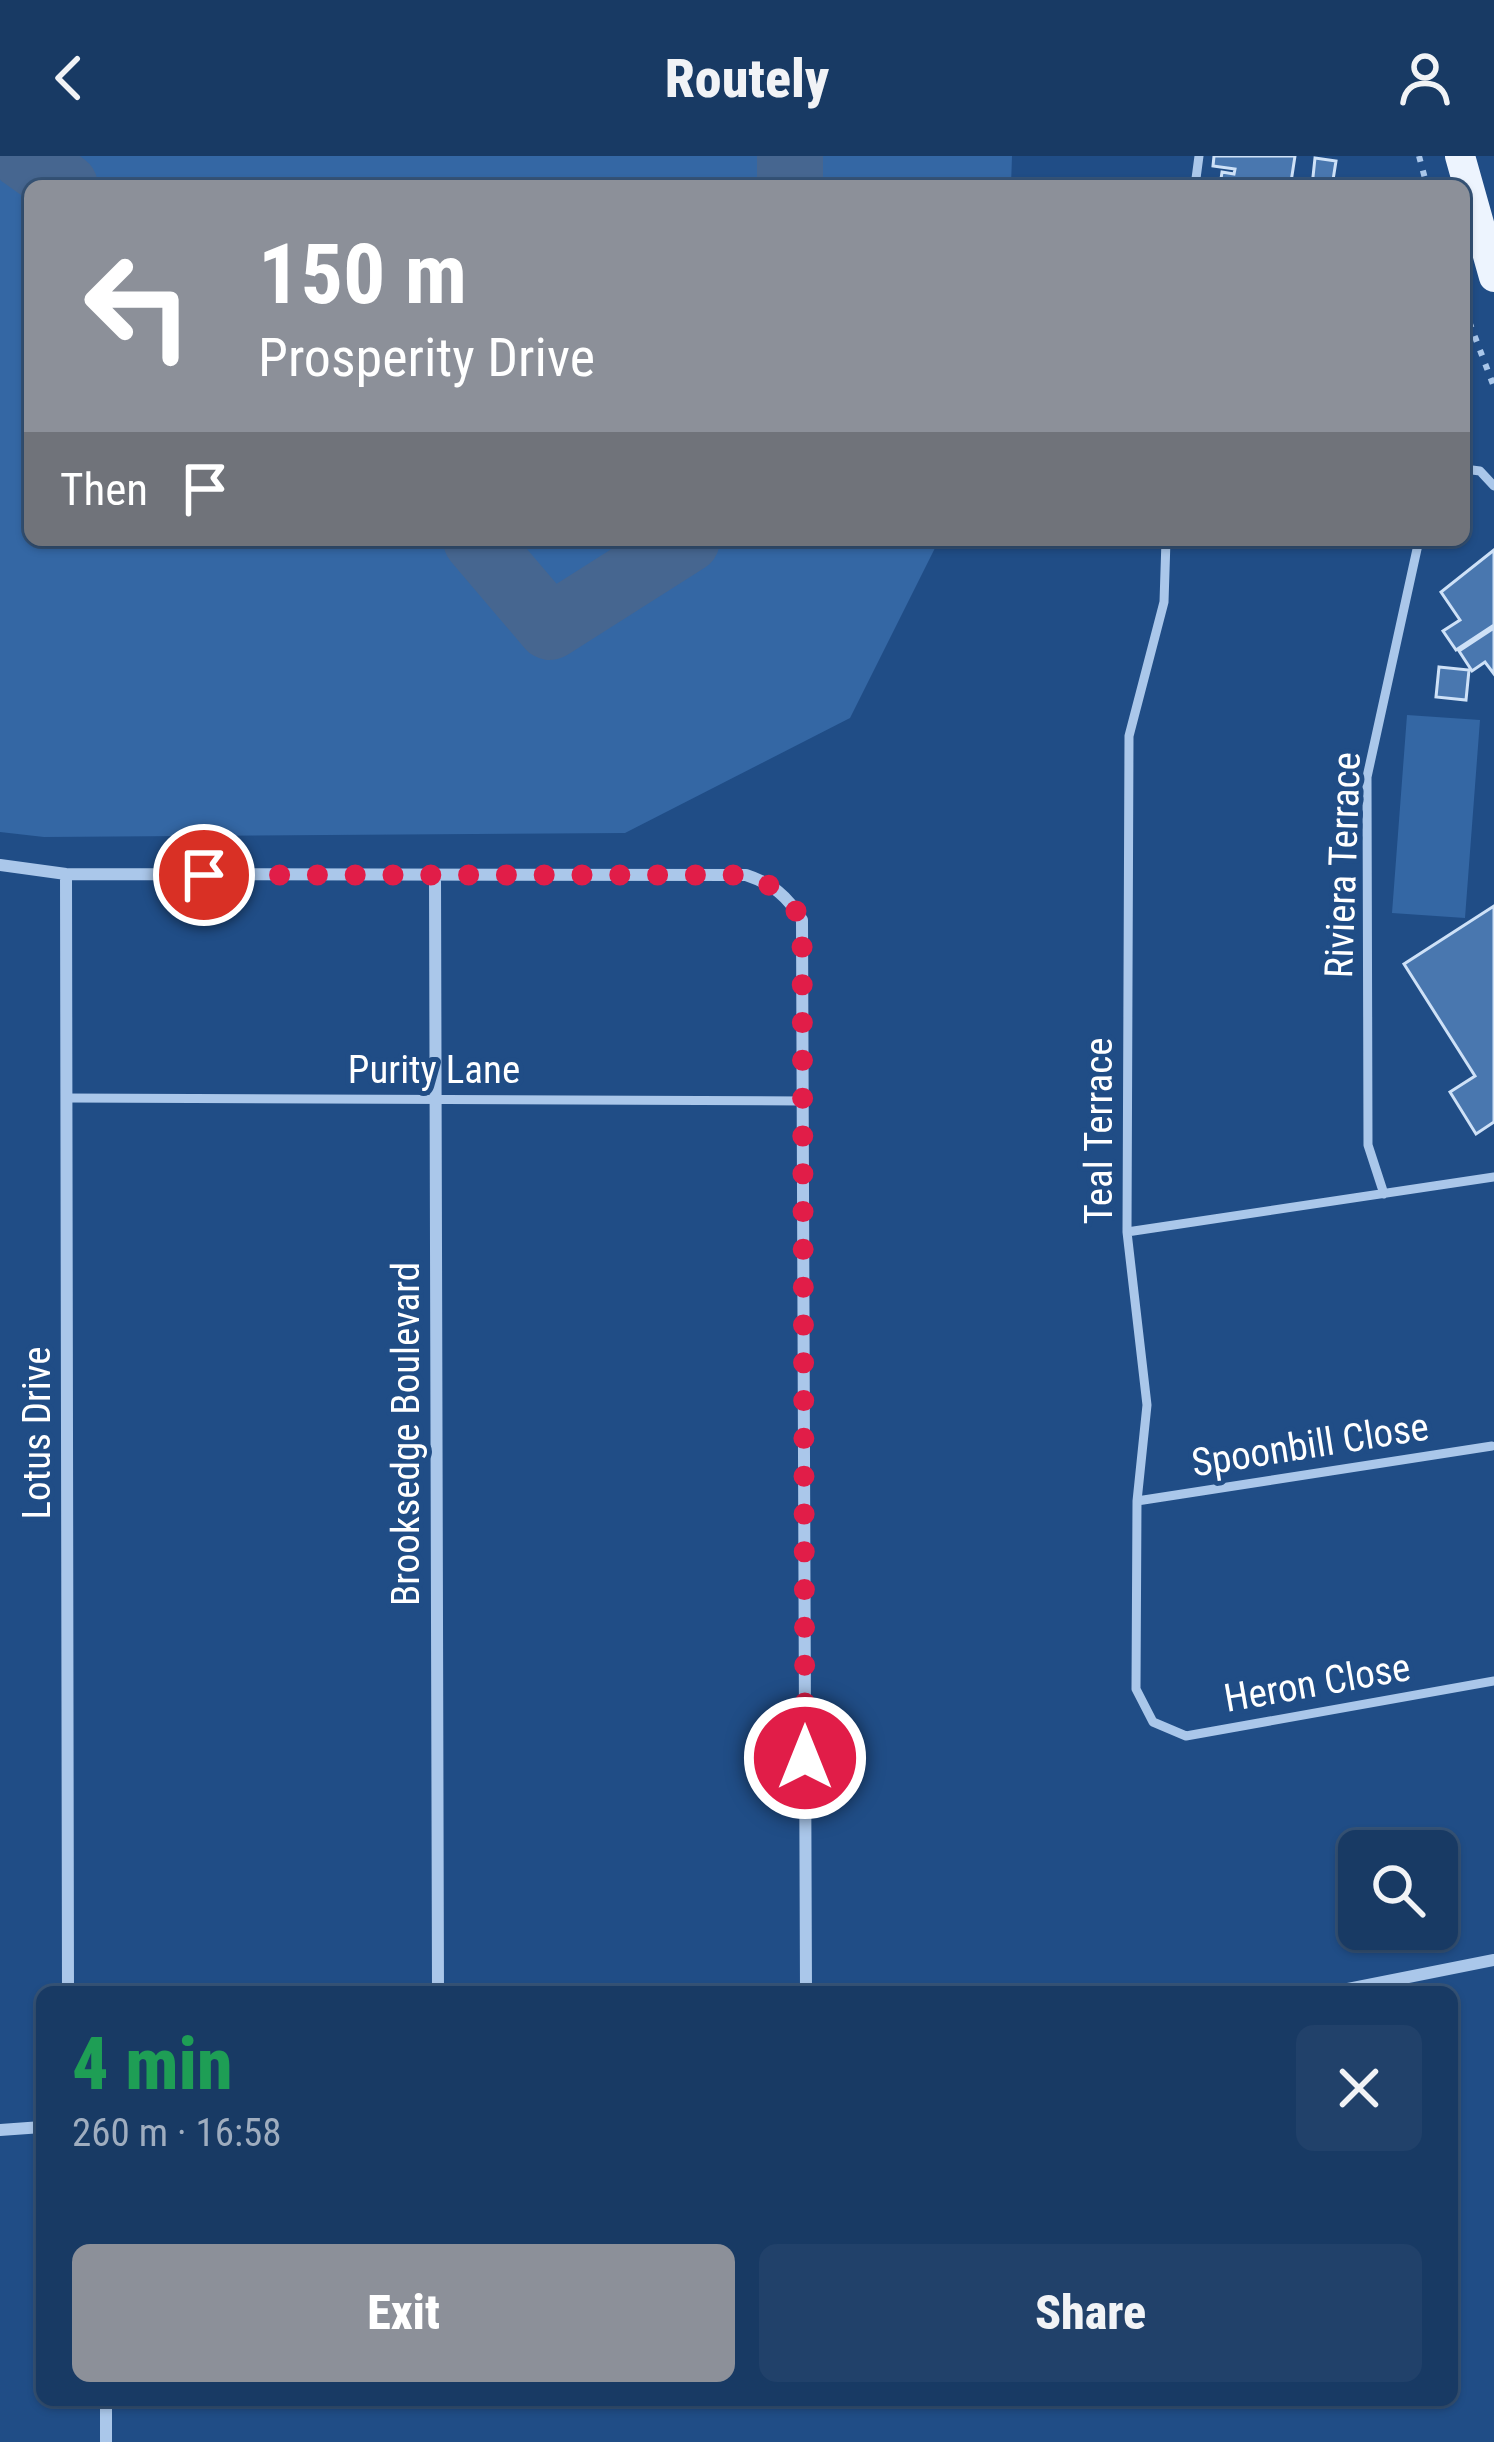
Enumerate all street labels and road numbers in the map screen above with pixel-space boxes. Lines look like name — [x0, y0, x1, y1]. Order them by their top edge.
street label: Riviera Terrace — [1316, 751, 1370, 979]
street label: Teal Terrace — [1076, 1037, 1122, 1225]
street label: Purity Lane — [348, 1047, 520, 1093]
street label: Brooksedge Boulevard — [383, 1262, 429, 1606]
street label: Lotus Drive — [14, 1346, 60, 1520]
street label: Spoonbill Close — [1188, 1404, 1432, 1486]
street label: Heron Close — [1221, 1644, 1414, 1722]

